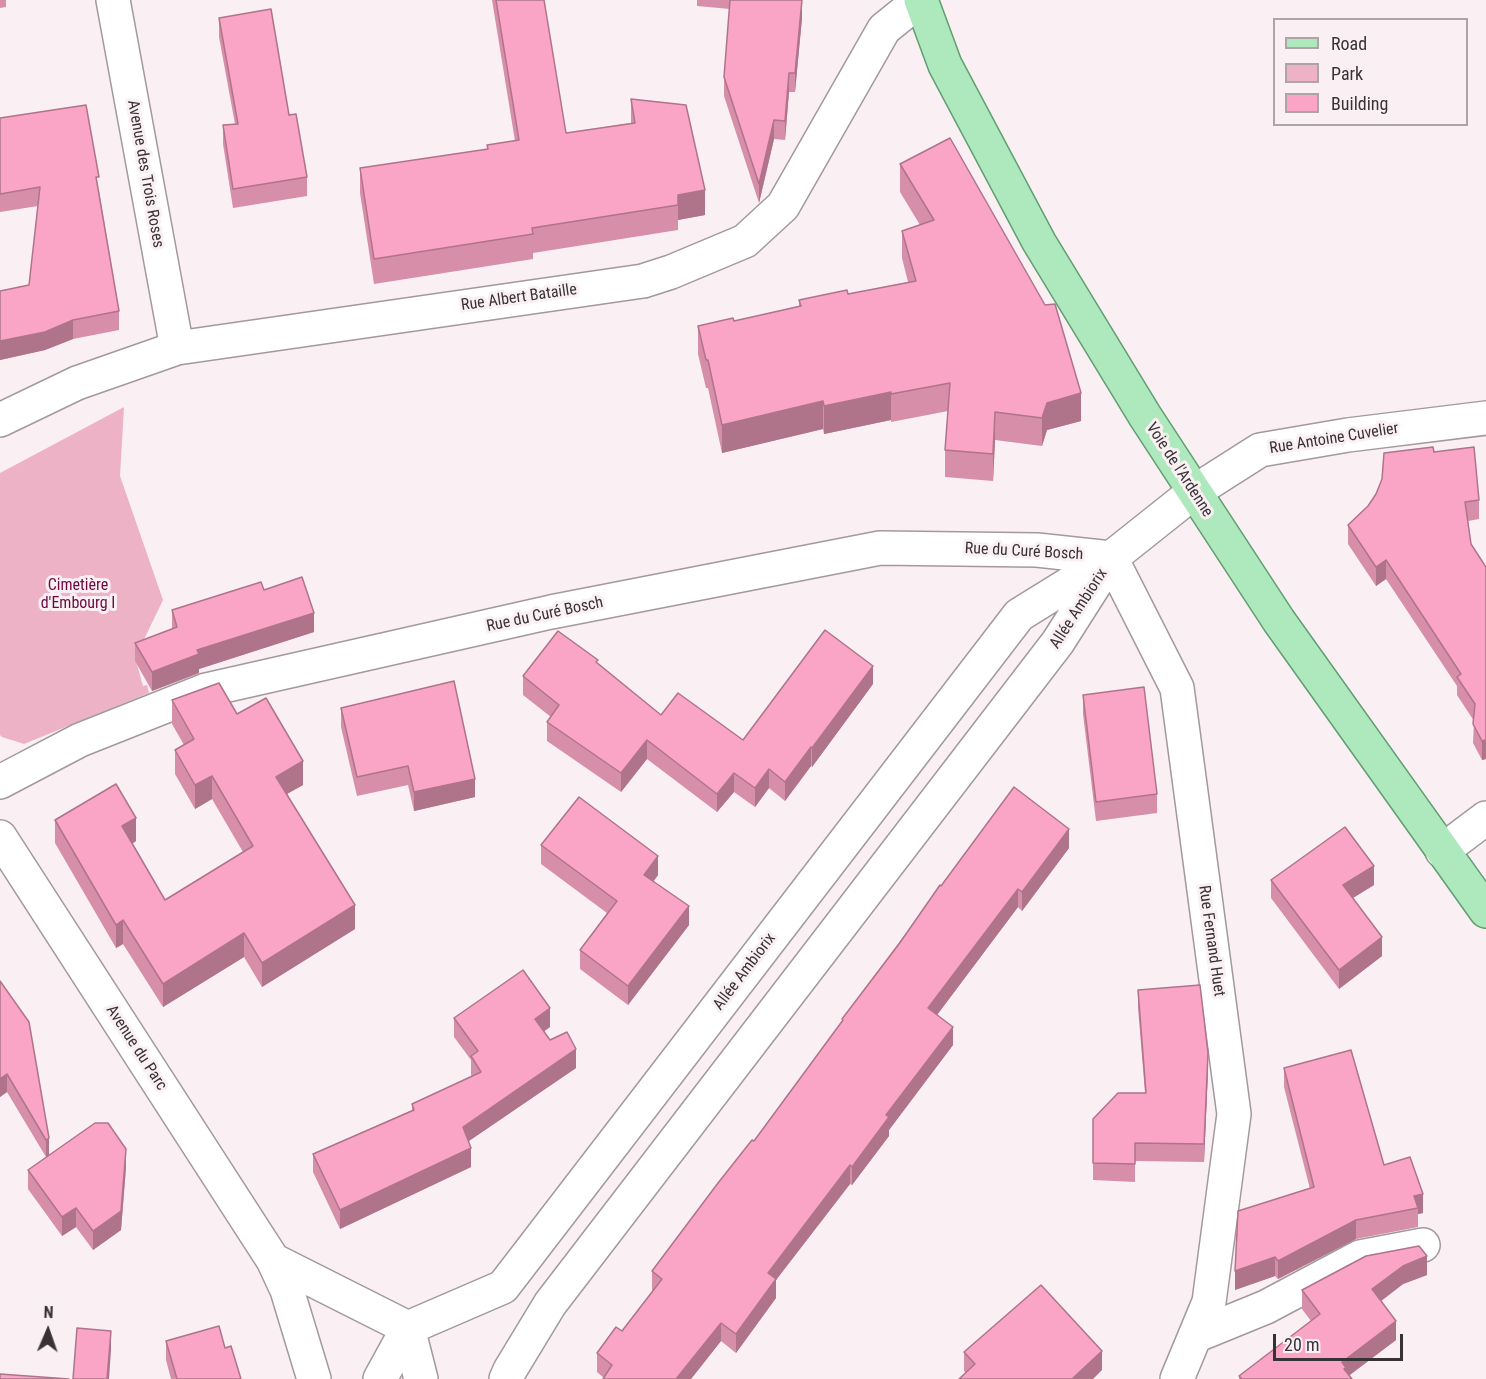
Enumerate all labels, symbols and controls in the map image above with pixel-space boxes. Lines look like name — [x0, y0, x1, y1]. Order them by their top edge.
legend — [1273, 18, 1468, 126]
text: Road — [1331, 33, 1367, 54]
text: Park — [1331, 63, 1363, 84]
text: Building — [1331, 93, 1388, 114]
street label: Avenue des Trois Roses — [123, 99, 167, 249]
street label: Rue Albert Bataille — [460, 280, 578, 316]
street label: Voie de l'Ardenne — [1141, 419, 1217, 521]
street label: Rue Antoine Cuvelier — [1268, 419, 1400, 459]
street label: Rue du Curé Bosch — [964, 539, 1084, 565]
street label: Allée Ambiorix — [1046, 565, 1112, 653]
park label: Cimetière d'Embourg I — [41, 576, 115, 614]
street label: Rue du Curé Bosch — [485, 593, 605, 637]
street label: Rue Fernand Huet — [1194, 884, 1228, 998]
street label: Allée Ambiorix — [710, 930, 780, 1014]
street label: Avenue du Parc — [101, 1002, 171, 1094]
north arrow — [18, 1301, 78, 1361]
text: N — [43, 1303, 54, 1322]
scale bar — [1276, 1322, 1406, 1360]
text: 20 m — [1284, 1334, 1319, 1355]

